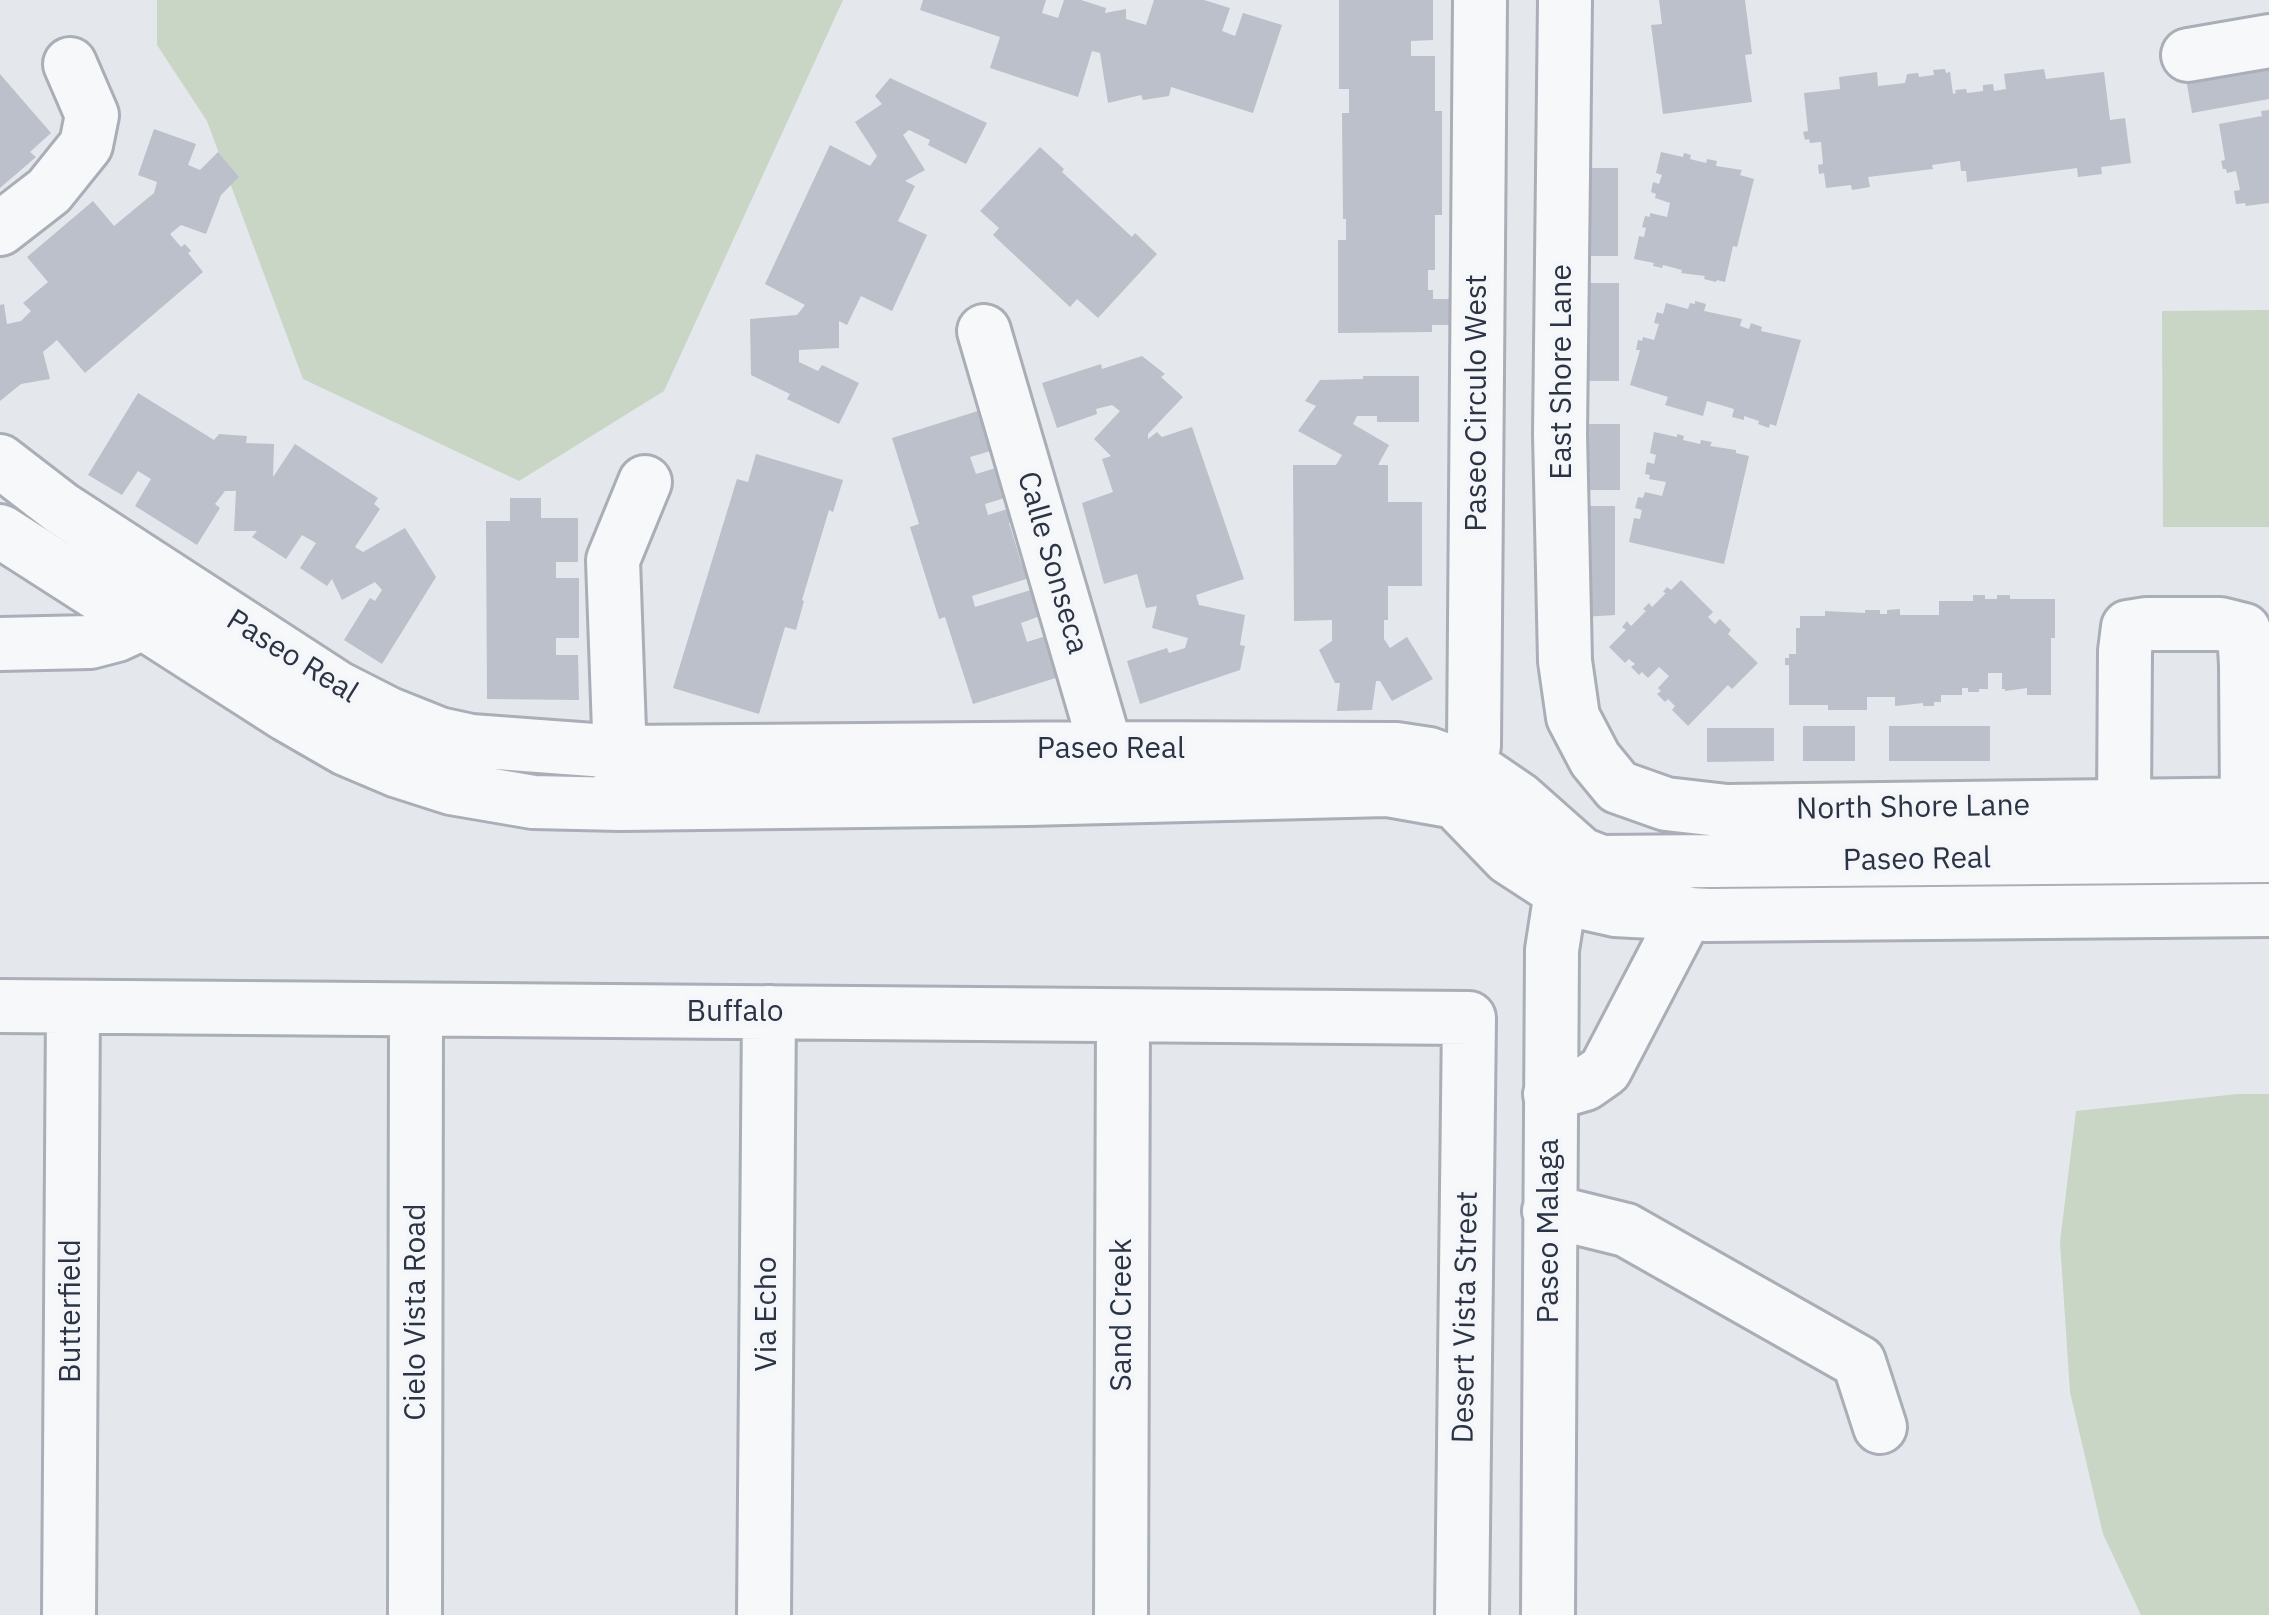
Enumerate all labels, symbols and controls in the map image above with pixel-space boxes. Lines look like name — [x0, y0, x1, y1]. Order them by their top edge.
street label: East Shore Lane — [1544, 264, 1580, 480]
street label: Paseo Circulo West — [1459, 274, 1495, 532]
street label: Calle Sonseca — [1009, 468, 1095, 658]
street label: Paseo Real — [220, 602, 364, 712]
street label: Paseo Real — [1037, 731, 1185, 767]
street label: North Shore Lane — [1796, 788, 2030, 828]
street label: Paseo Real — [1843, 841, 1991, 879]
street label: Buffalo — [686, 994, 784, 1030]
street label: Paseo Malaga — [1531, 1138, 1567, 1324]
street label: Desert Vista Street — [1446, 1190, 1486, 1444]
street label: Cielo Vista Road — [398, 1203, 434, 1421]
street label: Sand Creek — [1104, 1238, 1140, 1392]
street label: Butterfield — [53, 1239, 89, 1383]
street label: Via Echo — [749, 1257, 785, 1371]

